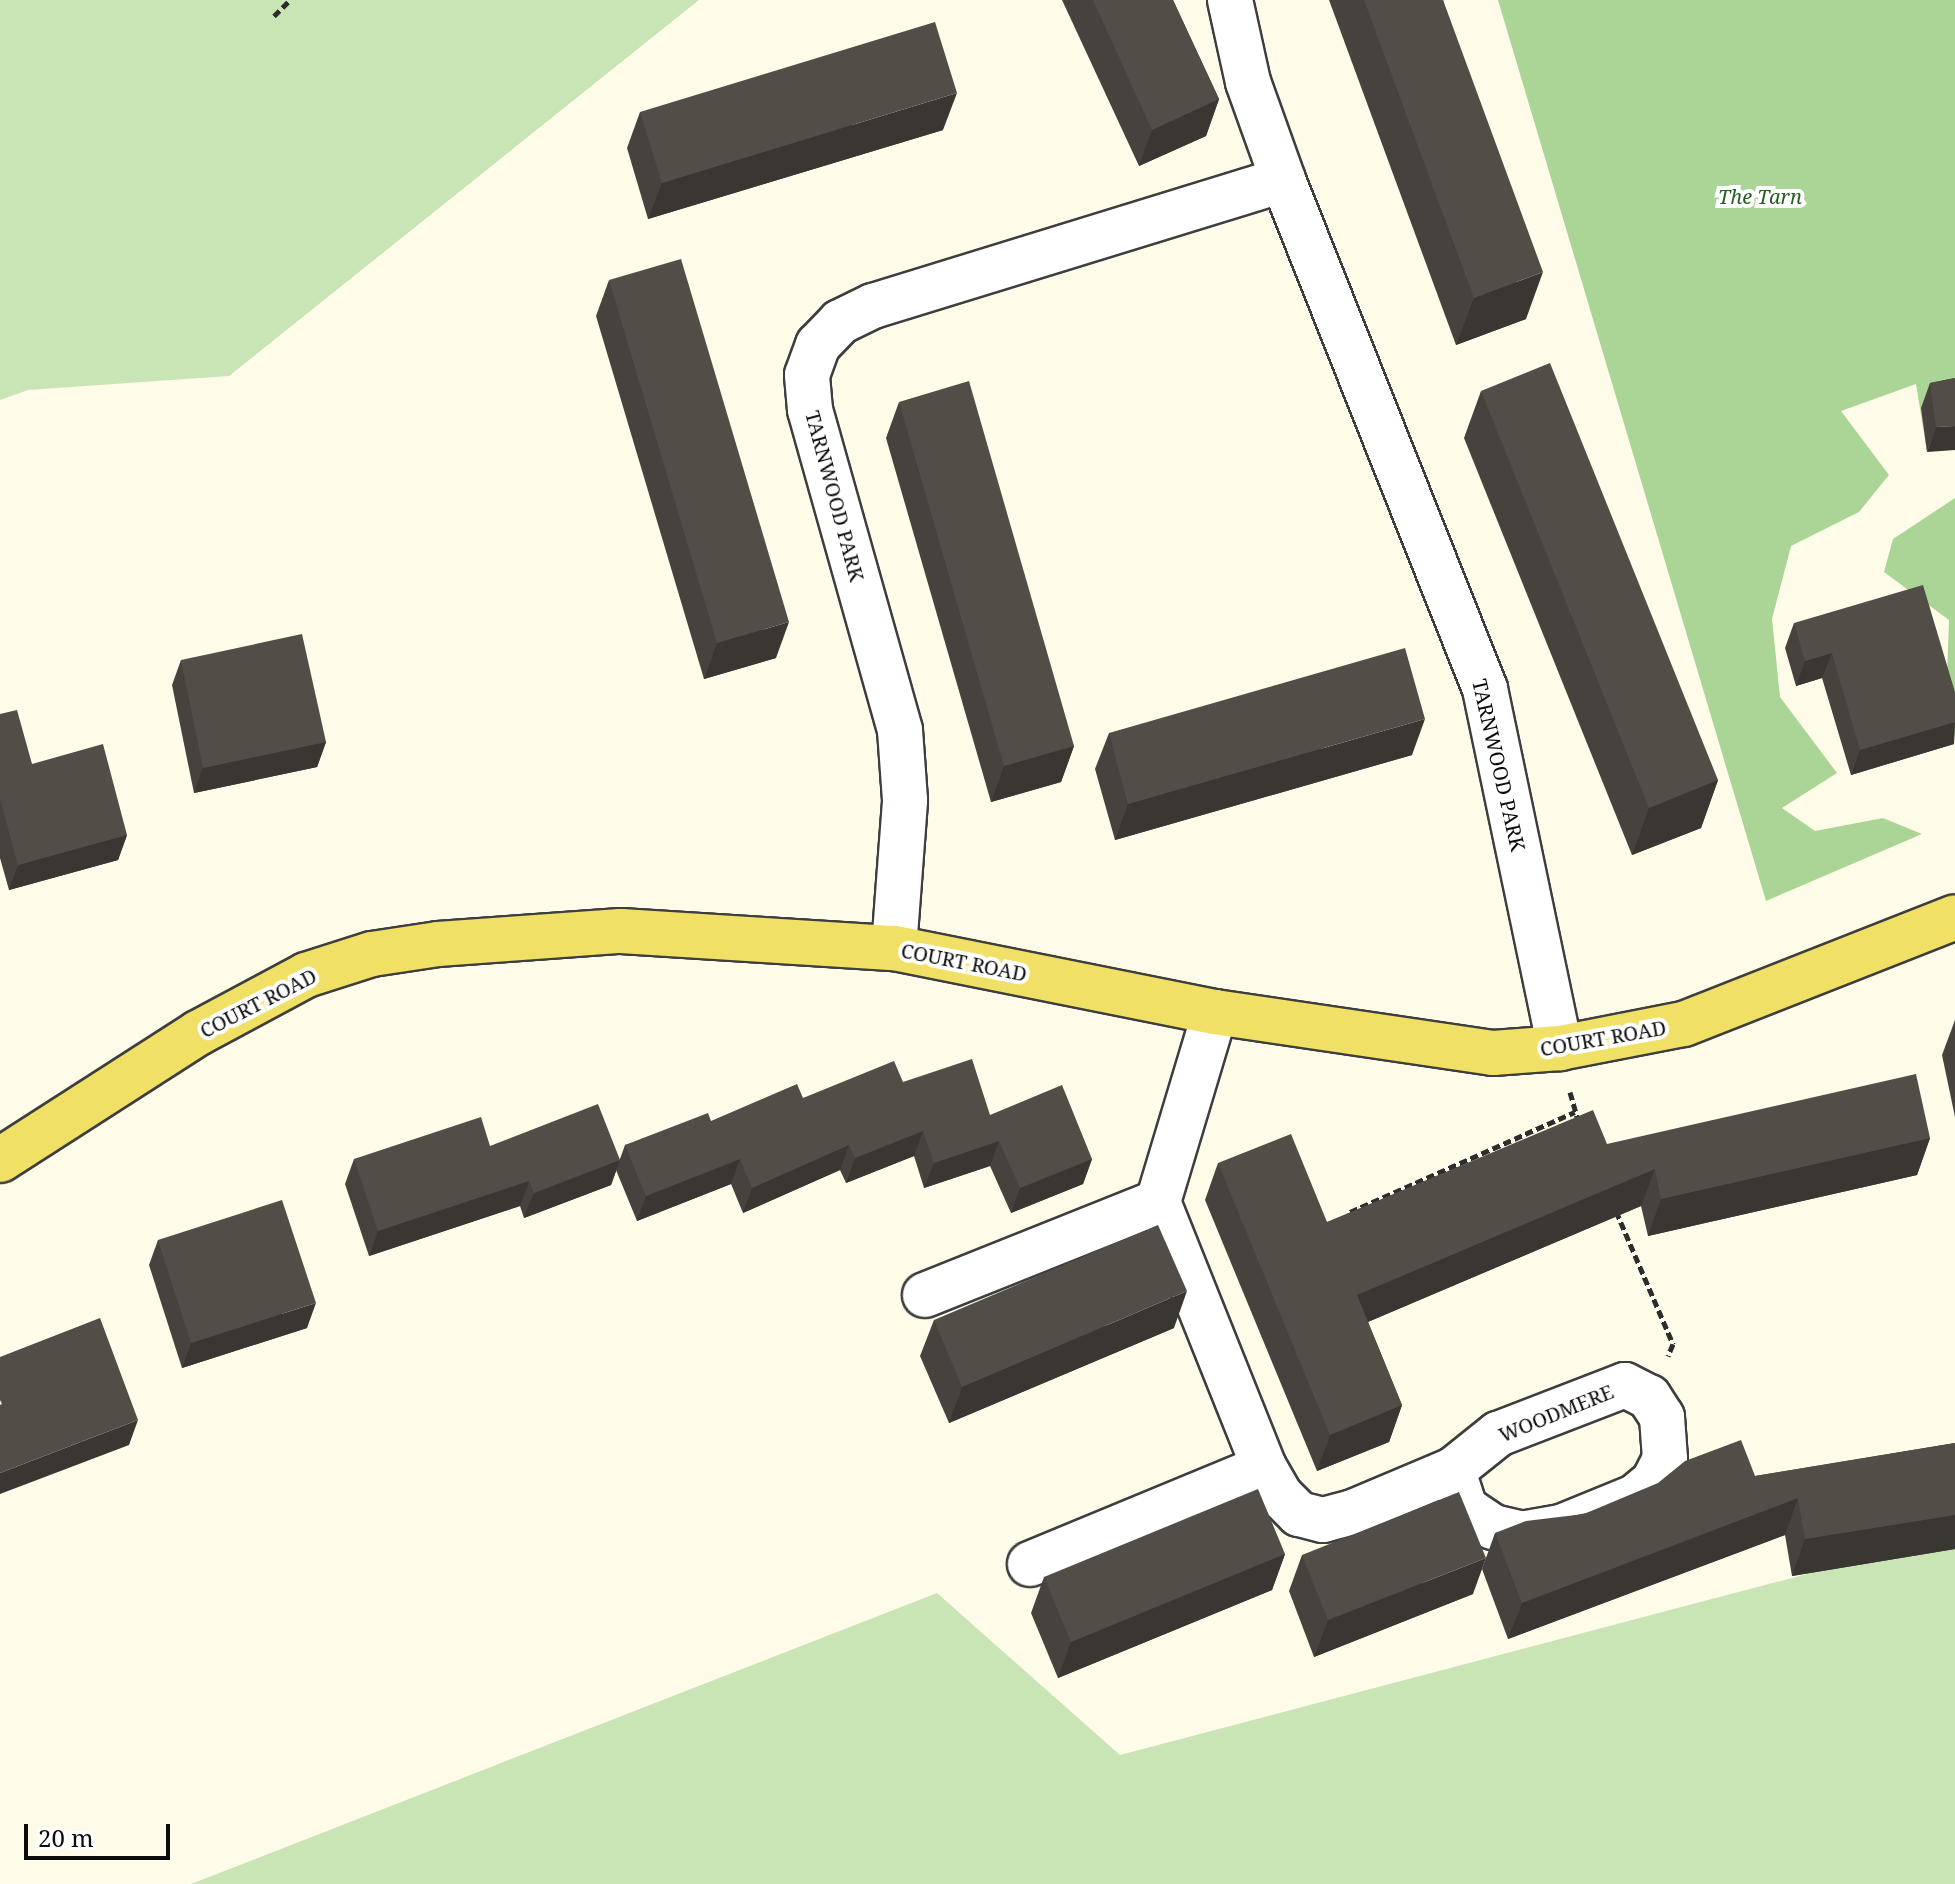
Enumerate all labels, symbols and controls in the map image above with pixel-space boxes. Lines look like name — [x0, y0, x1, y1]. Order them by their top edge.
park label: The Tarn — [1718, 184, 1802, 208]
street label: TARNWOOD PARK — [801, 408, 869, 584]
street label: TARNWOOD PARK — [1468, 677, 1530, 853]
street label: COURT ROAD — [899, 938, 1029, 986]
street label: COURT ROAD — [196, 963, 320, 1043]
street label: COURT ROAD — [1538, 1015, 1668, 1061]
street label: WOODMERE — [1495, 1379, 1617, 1447]
scale bar — [28, 1808, 174, 1858]
text: 20 m — [38, 1821, 94, 1854]

